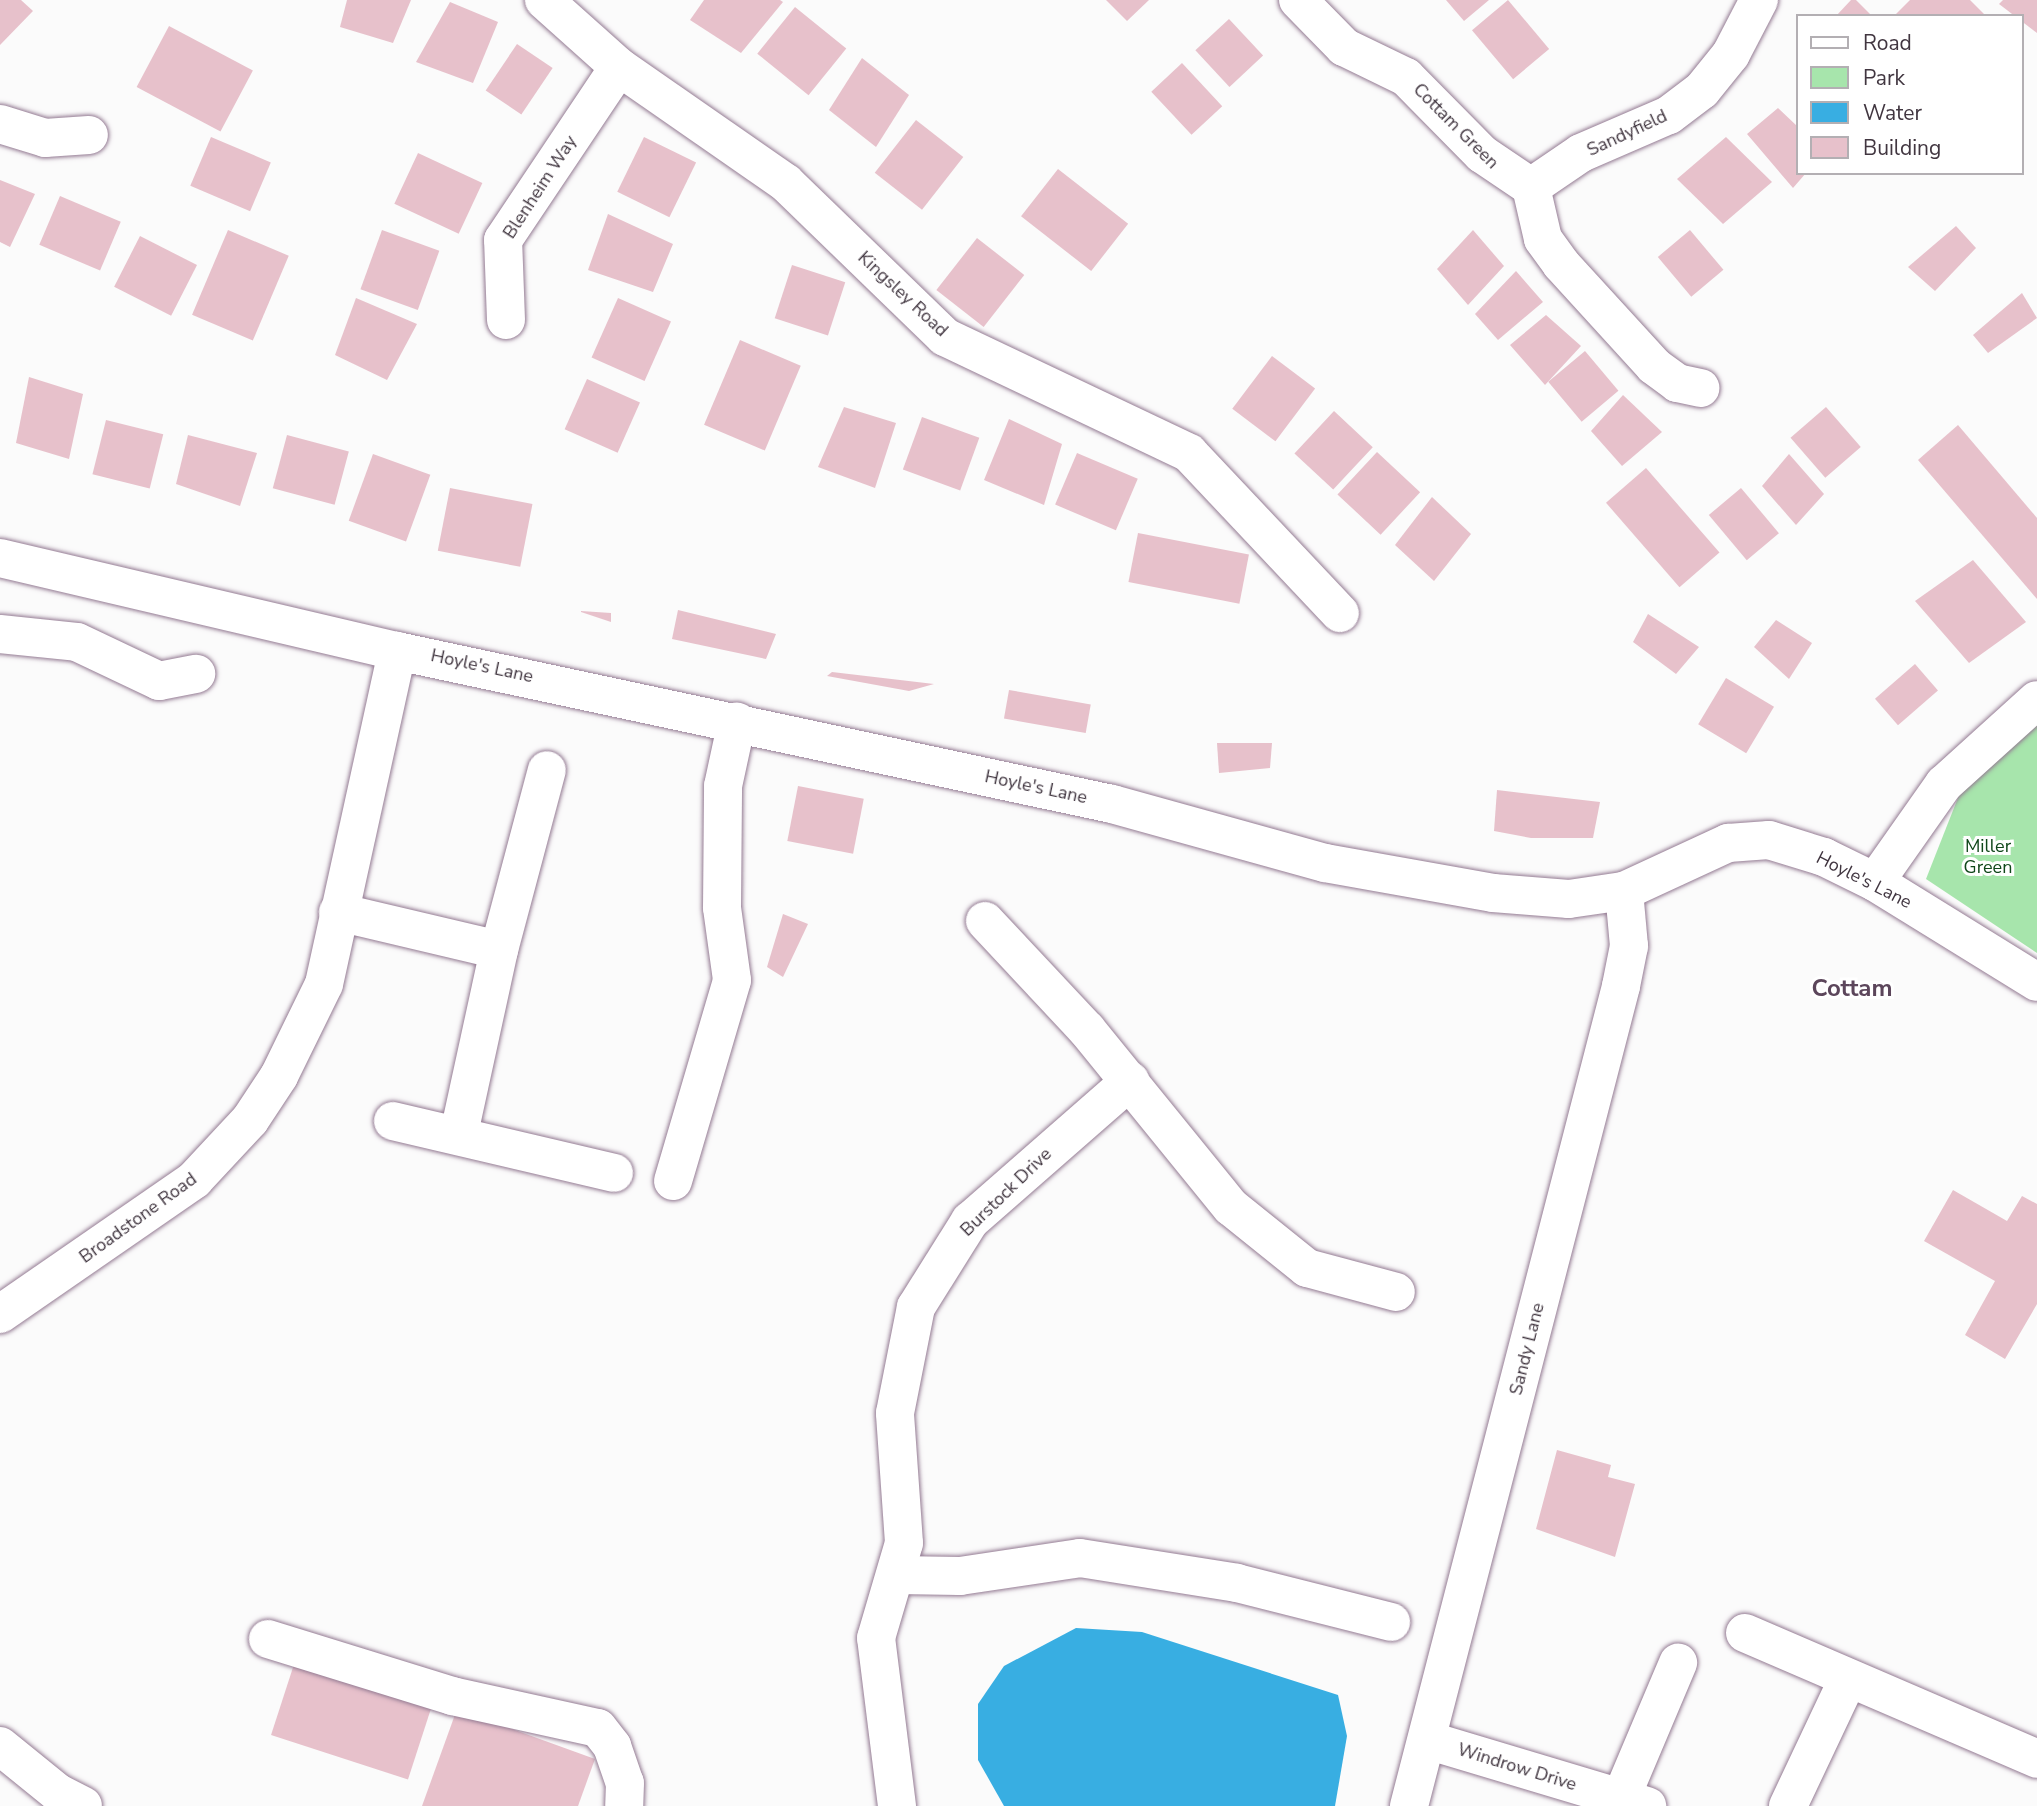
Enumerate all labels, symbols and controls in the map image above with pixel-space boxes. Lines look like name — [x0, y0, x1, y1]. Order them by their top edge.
legend — [1796, 14, 2023, 175]
text: Road — [1863, 29, 1912, 57]
text: Park — [1863, 64, 1905, 92]
street label: Cottam Green — [1409, 79, 1503, 173]
text: Water — [1863, 99, 1922, 127]
street label: Sandyfield — [1583, 105, 1671, 161]
street label: Blenheim Way — [499, 131, 581, 243]
text: Building — [1863, 134, 1941, 162]
street label: Kingsley Road — [853, 247, 953, 341]
street label: Hoyle's Lane — [429, 645, 535, 687]
street label: Hoyle's Lane — [983, 766, 1089, 808]
park label: Miller Green — [1964, 836, 2012, 878]
street label: Hoyle's Lane — [1813, 847, 1915, 913]
district label: Cottam — [1811, 975, 1893, 1003]
street label: Burstock Drive — [956, 1143, 1056, 1241]
street label: Broadstone Road — [75, 1168, 201, 1268]
street label: Sandy Lane — [1505, 1301, 1549, 1397]
street label: Windrow Drive — [1455, 1739, 1579, 1795]

